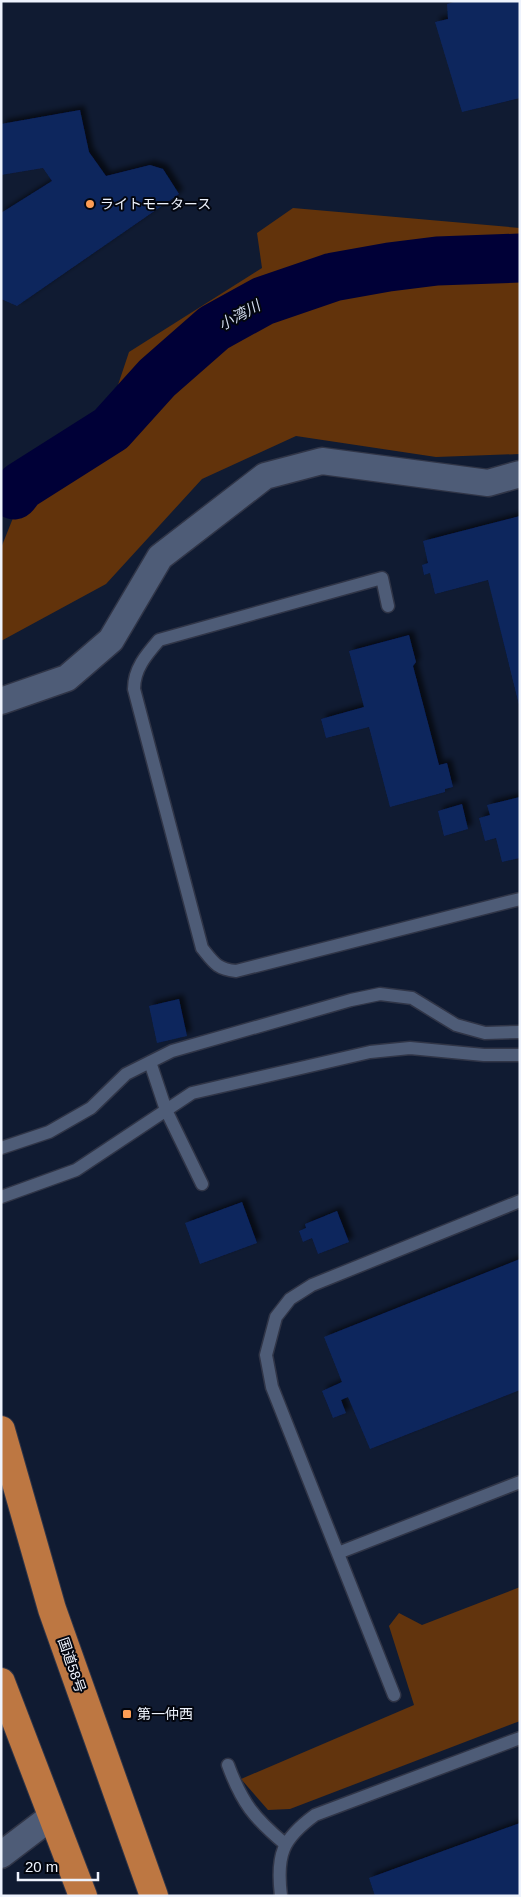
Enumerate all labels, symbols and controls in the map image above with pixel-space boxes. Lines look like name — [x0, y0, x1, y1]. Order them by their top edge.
place label: ライトモータース — [100, 196, 211, 212]
marker: ライトモータース — [84, 198, 96, 210]
water label: 小湾川 — [215, 296, 265, 333]
street label: 国道58号 — [55, 1635, 89, 1695]
place label: 第一仲西 — [137, 1706, 193, 1722]
marker: 第一仲西 — [121, 1708, 133, 1720]
scale bar — [18, 1850, 98, 1882]
text: 20 m — [25, 1858, 58, 1875]

